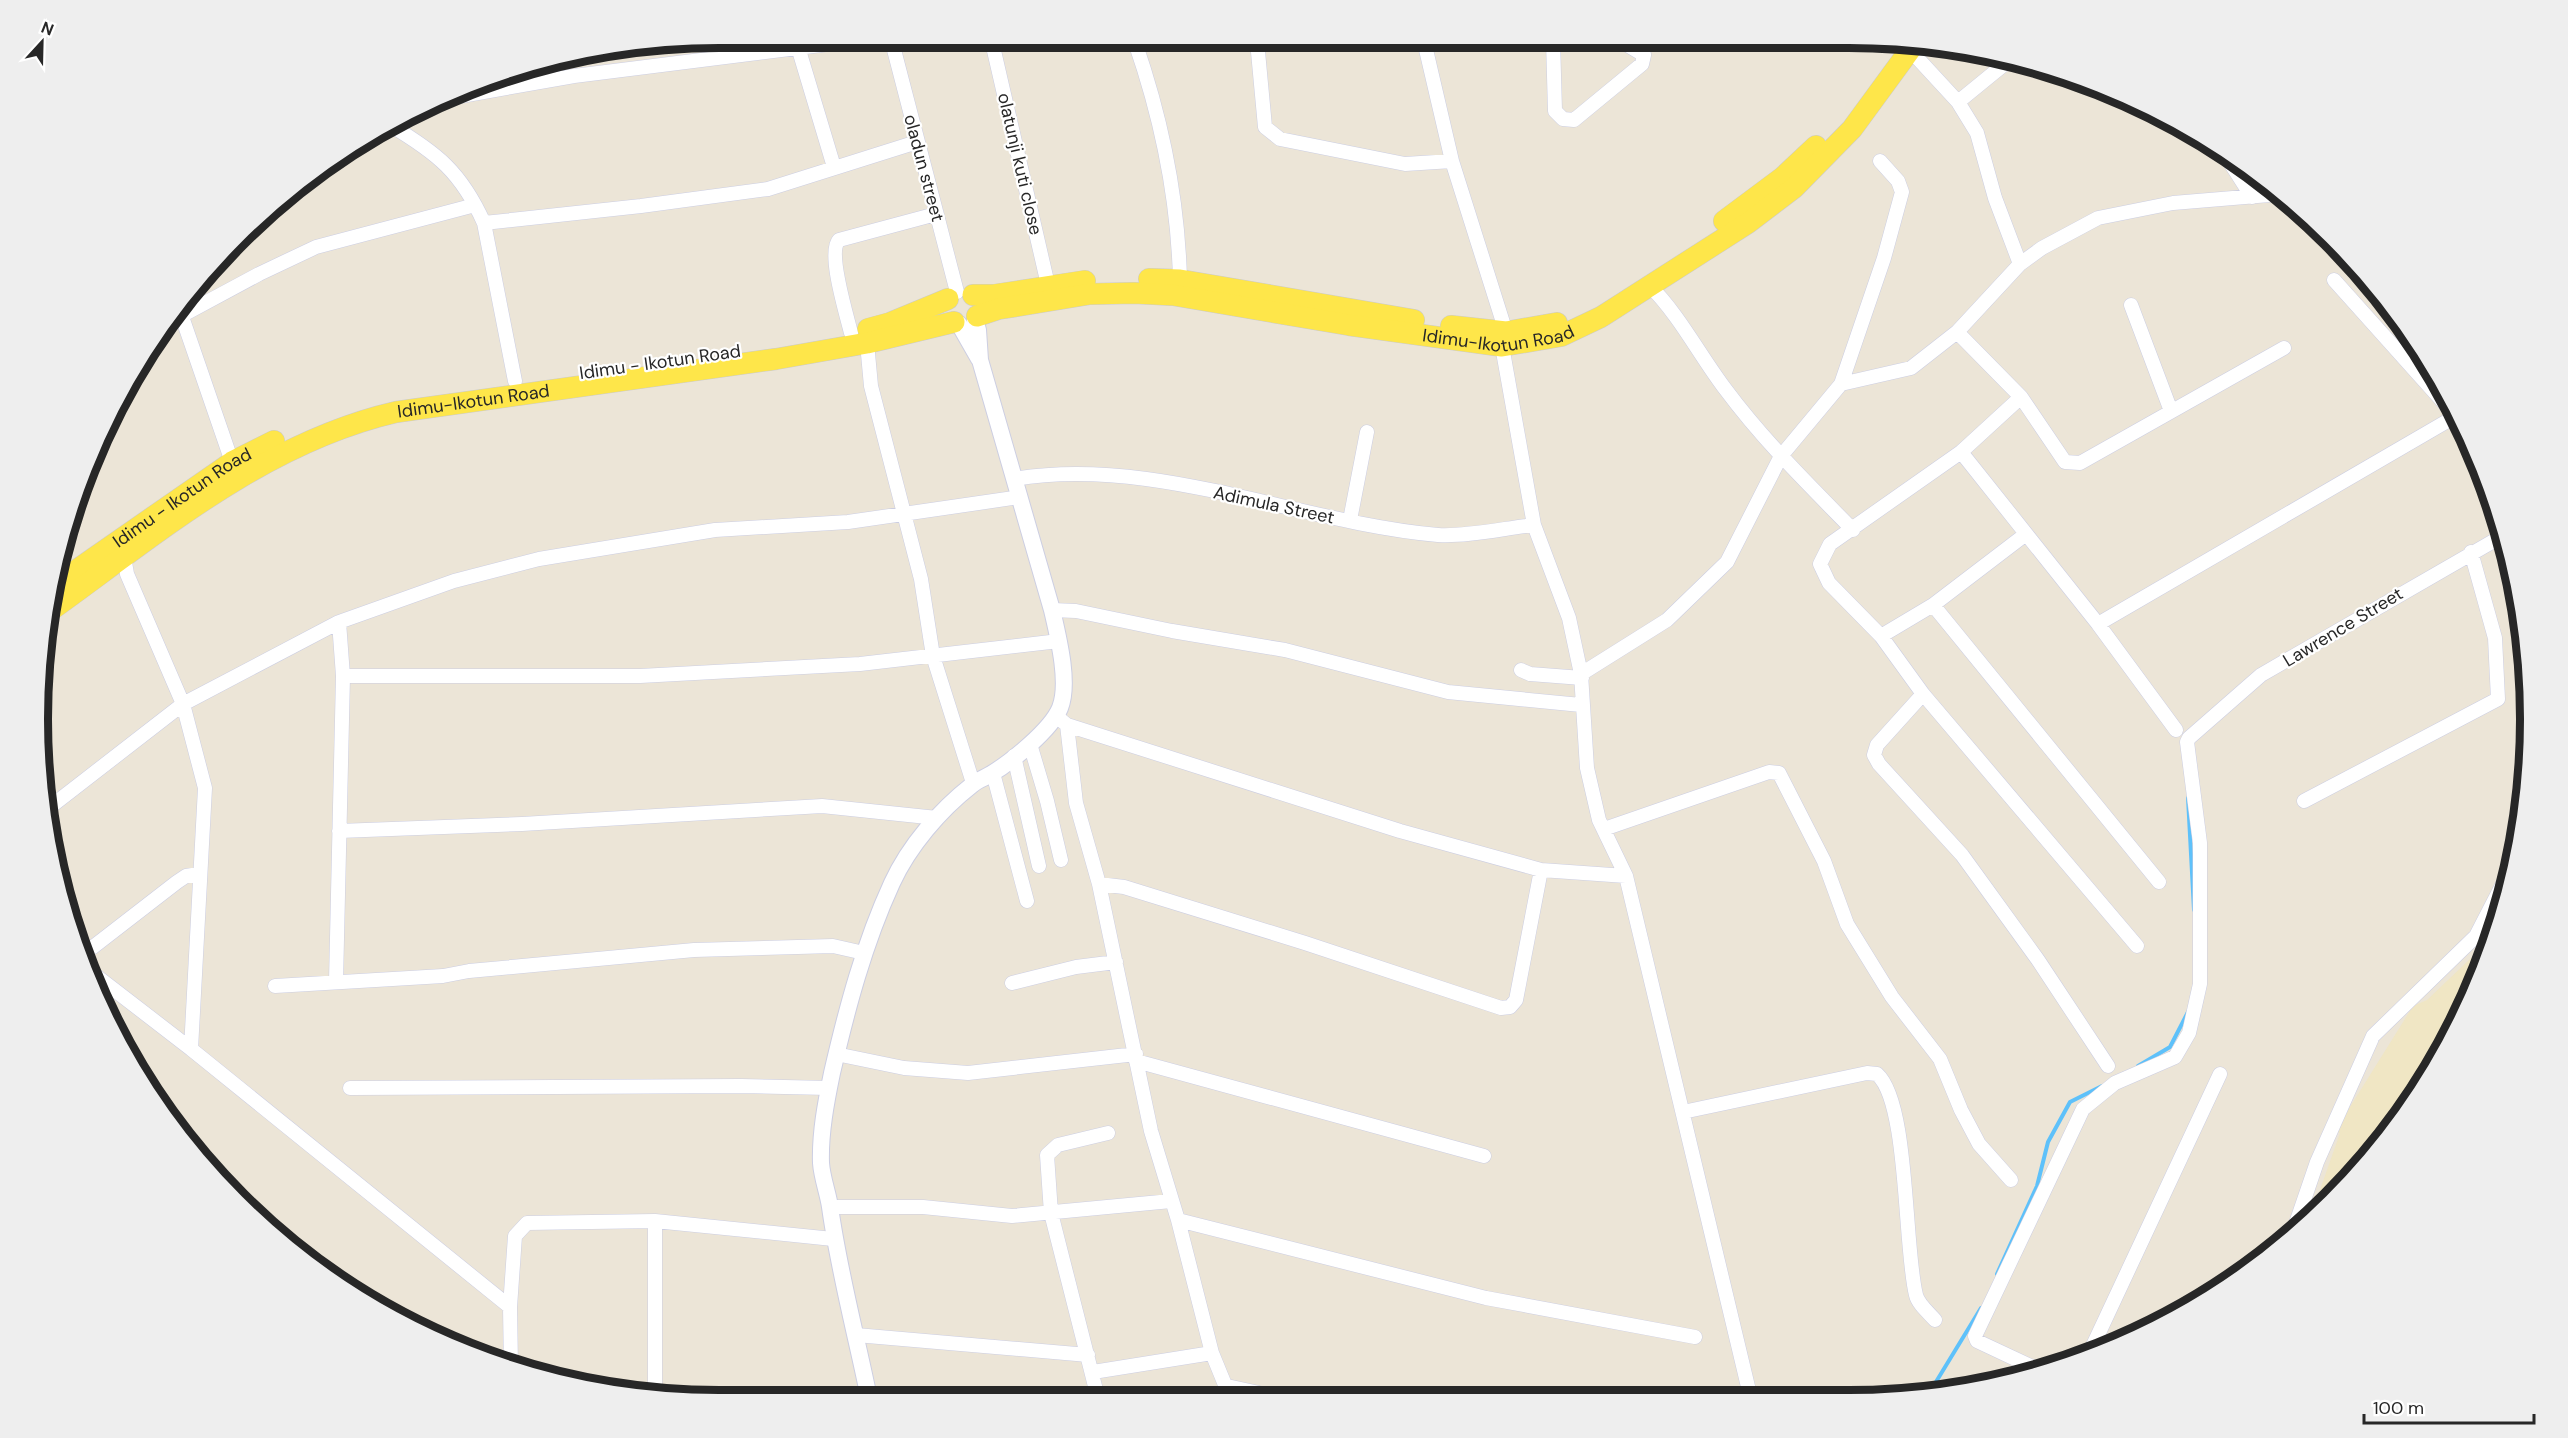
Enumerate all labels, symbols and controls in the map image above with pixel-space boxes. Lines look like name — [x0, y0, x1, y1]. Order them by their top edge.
north arrow — [12, 12, 72, 72]
text: N — [38, 17, 57, 40]
street label: olatunji kuti close — [992, 91, 1048, 237]
street label: oladun street — [898, 112, 950, 224]
street label: Idimu-Ikotun Road — [1421, 319, 1578, 358]
street label: Idimu - Ikotun Road — [578, 339, 742, 385]
street label: Idimu-Ikotun Road — [396, 379, 551, 424]
street label: Idimu - Ikotun Road — [108, 442, 256, 553]
street label: Adimula Street — [1211, 480, 1337, 530]
street label: Lawrence Street — [2279, 582, 2407, 672]
scale bar — [2364, 1387, 2534, 1425]
text: 100 m — [2373, 1396, 2424, 1420]

